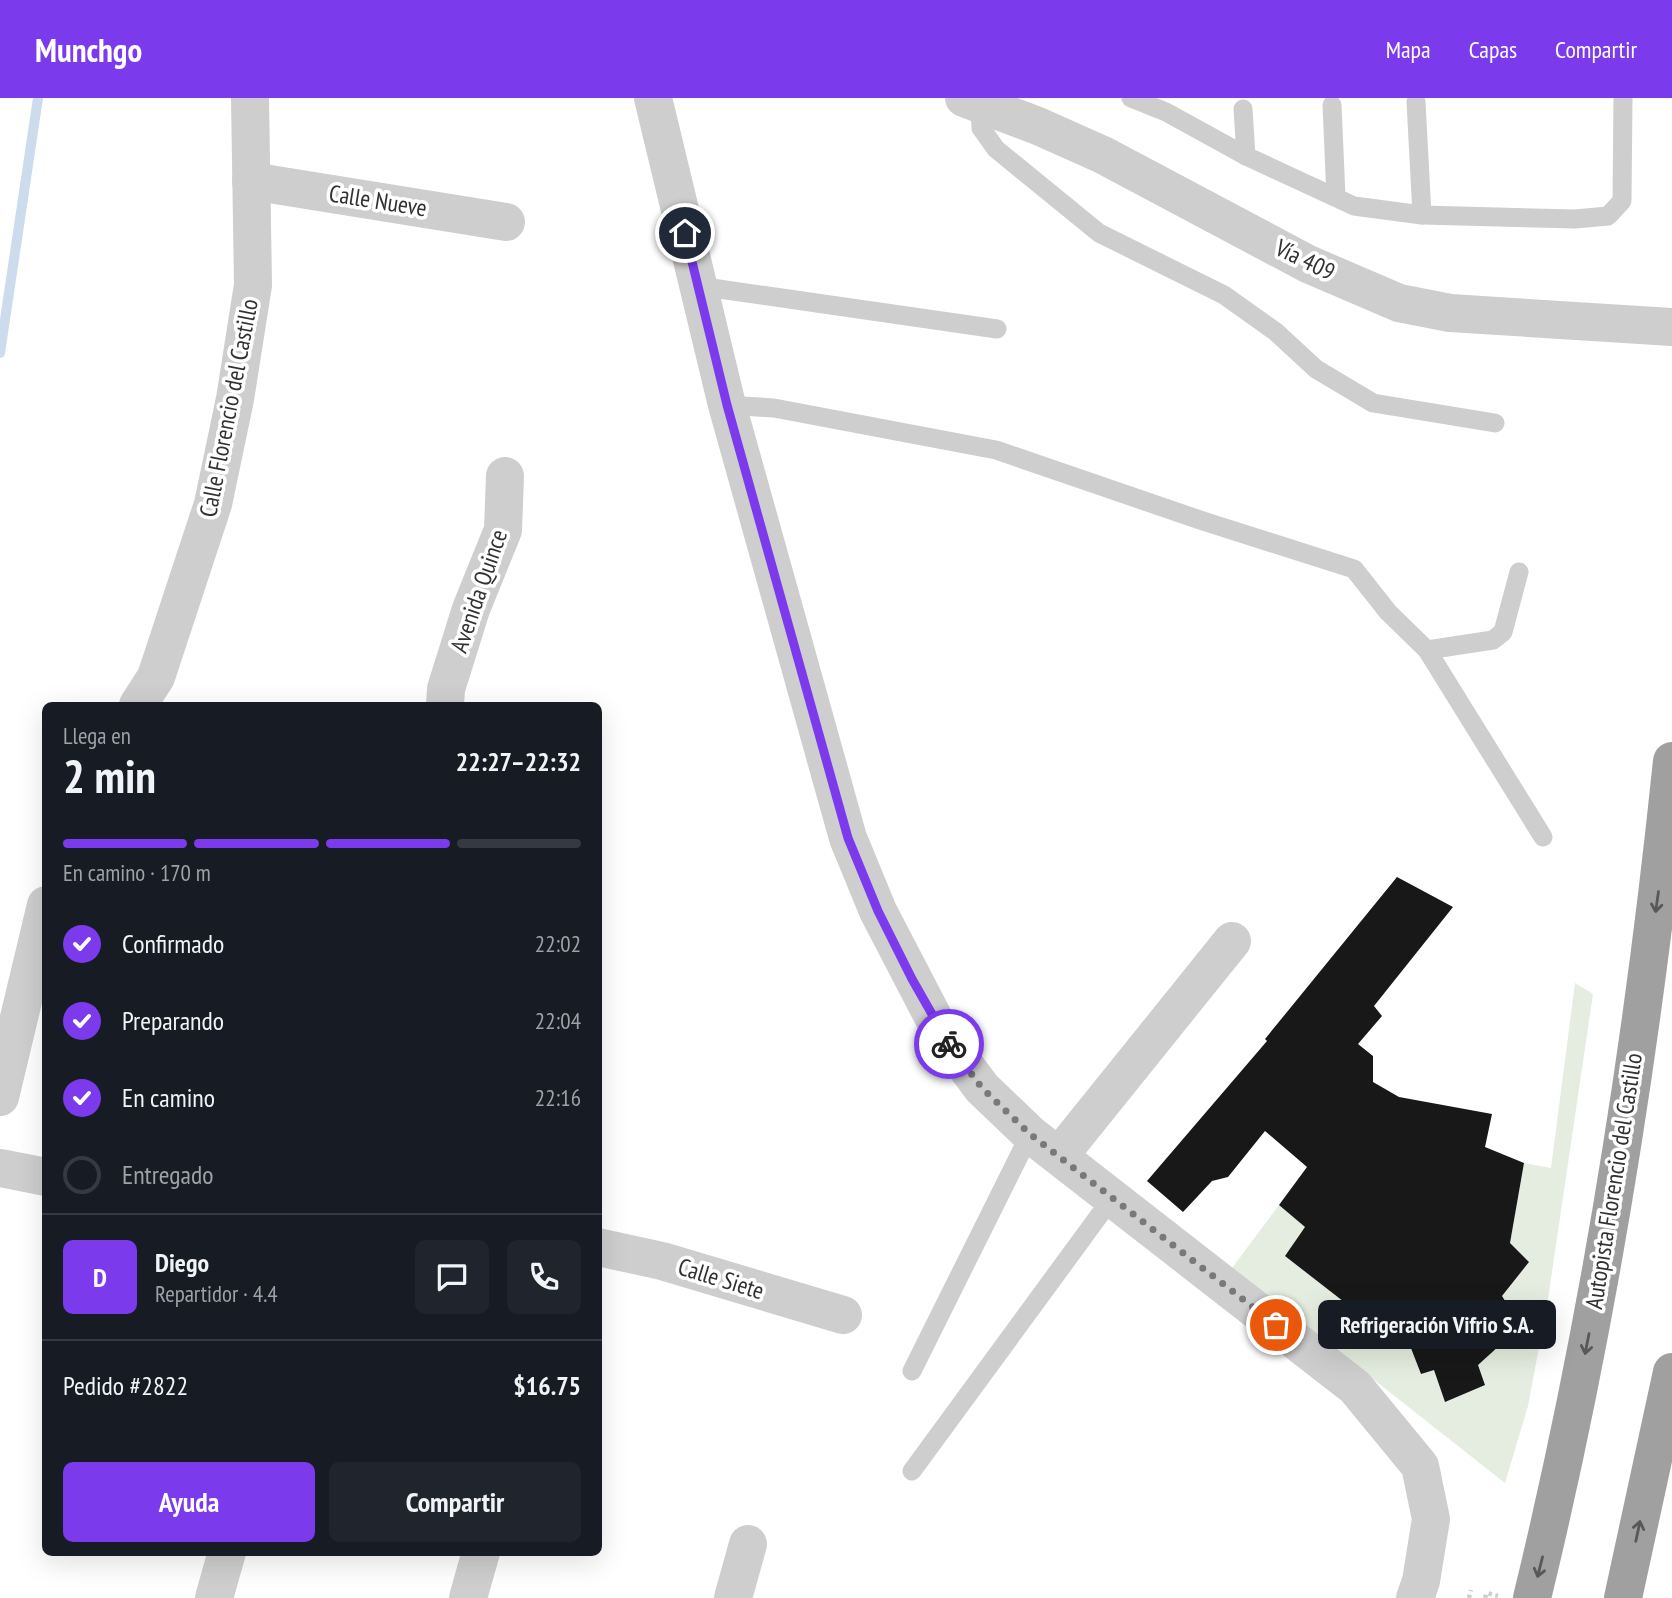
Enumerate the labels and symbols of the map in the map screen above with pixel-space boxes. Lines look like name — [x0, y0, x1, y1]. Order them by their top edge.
street label: Calle Nueve — [327, 177, 429, 224]
pin — [655, 203, 715, 263]
street label: Vía 409 — [1269, 231, 1340, 287]
street label: Calle Florencio del Castillo — [192, 296, 265, 519]
street label: Avenida Quince — [443, 525, 514, 656]
one-way arrow — [1650, 890, 1663, 913]
courier — [914, 1009, 984, 1079]
street label: Autopista Florencio del Castillo — [1578, 1051, 1649, 1311]
street label: Calle Siete — [674, 1251, 768, 1306]
pin — [1246, 1295, 1306, 1355]
callout: Refrigeración Vifrio S.A. — [1318, 1300, 1556, 1350]
one-way arrow — [1579, 1332, 1593, 1355]
one-way arrow — [1631, 1520, 1645, 1543]
one-way arrow — [1532, 1555, 1546, 1578]

